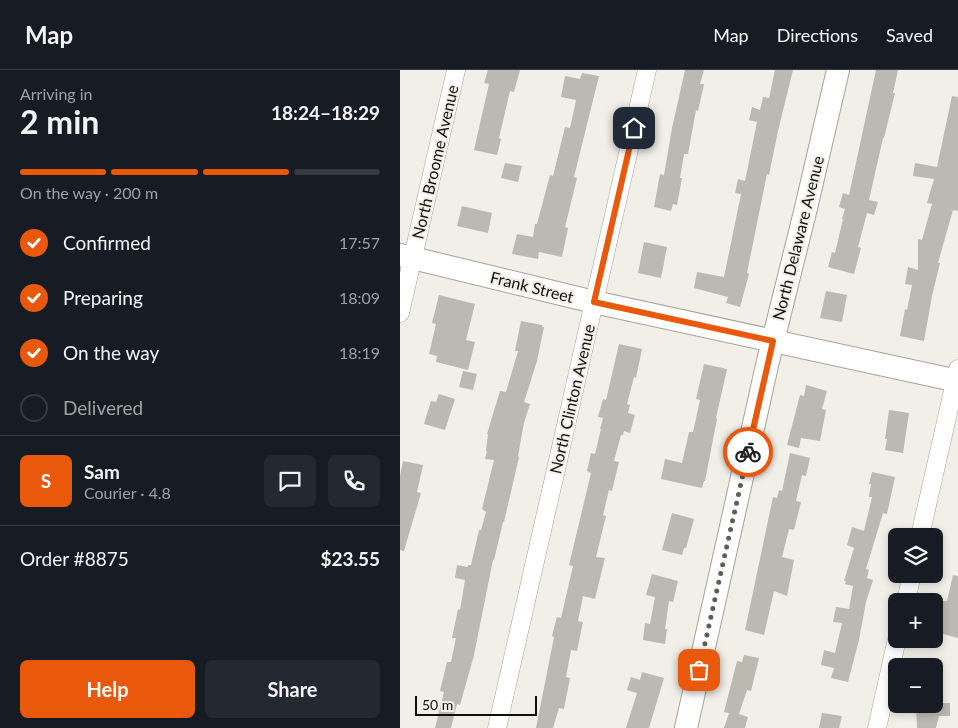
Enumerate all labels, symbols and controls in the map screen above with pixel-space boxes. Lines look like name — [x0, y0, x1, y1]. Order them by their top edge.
text: Map — [25, 20, 73, 49]
text: Map — [713, 24, 749, 46]
text: Directions — [777, 24, 858, 46]
text: Saved — [886, 24, 933, 46]
street label: North Broome Avenue — [408, 83, 461, 241]
text: Arriving in — [20, 84, 93, 103]
text: 18:24–18:29 — [271, 101, 380, 124]
text: 2 min — [20, 102, 99, 141]
pin — [613, 107, 655, 149]
icon: home — [620, 114, 648, 142]
street label: North Delaware Avenue — [768, 154, 827, 322]
text: On the way · 200 m — [20, 183, 158, 202]
icon: check — [20, 229, 48, 257]
text: Confirmed — [63, 231, 151, 254]
text: 17:57 — [339, 233, 380, 252]
street label: Frank Street — [488, 267, 576, 306]
icon: check — [20, 284, 48, 312]
text: Preparing — [63, 286, 143, 309]
text: 18:09 — [339, 288, 380, 307]
street label: North Clinton Avenue — [545, 322, 598, 476]
icon: check — [20, 339, 48, 367]
text: On the way — [63, 341, 159, 364]
text: 18:19 — [339, 343, 380, 362]
text: Delivered — [63, 396, 143, 419]
courier — [723, 427, 773, 477]
icon: bike — [734, 438, 762, 466]
button: chat — [264, 455, 316, 507]
button: phone — [328, 455, 380, 507]
text: Sam — [84, 460, 120, 483]
text: S — [41, 469, 51, 492]
text: Courier · 4.8 — [84, 483, 171, 502]
map controls — [888, 528, 943, 713]
button: layers — [888, 528, 943, 583]
text: Order #8875 — [20, 547, 129, 570]
text: $23.55 — [320, 547, 380, 570]
button: + — [888, 593, 943, 648]
pin — [678, 649, 720, 691]
icon: bag — [685, 656, 713, 684]
button: − — [888, 658, 943, 713]
button: Help — [20, 660, 195, 718]
button: Share — [205, 660, 380, 718]
scale bar — [415, 693, 538, 716]
text: 50 m — [422, 696, 453, 713]

